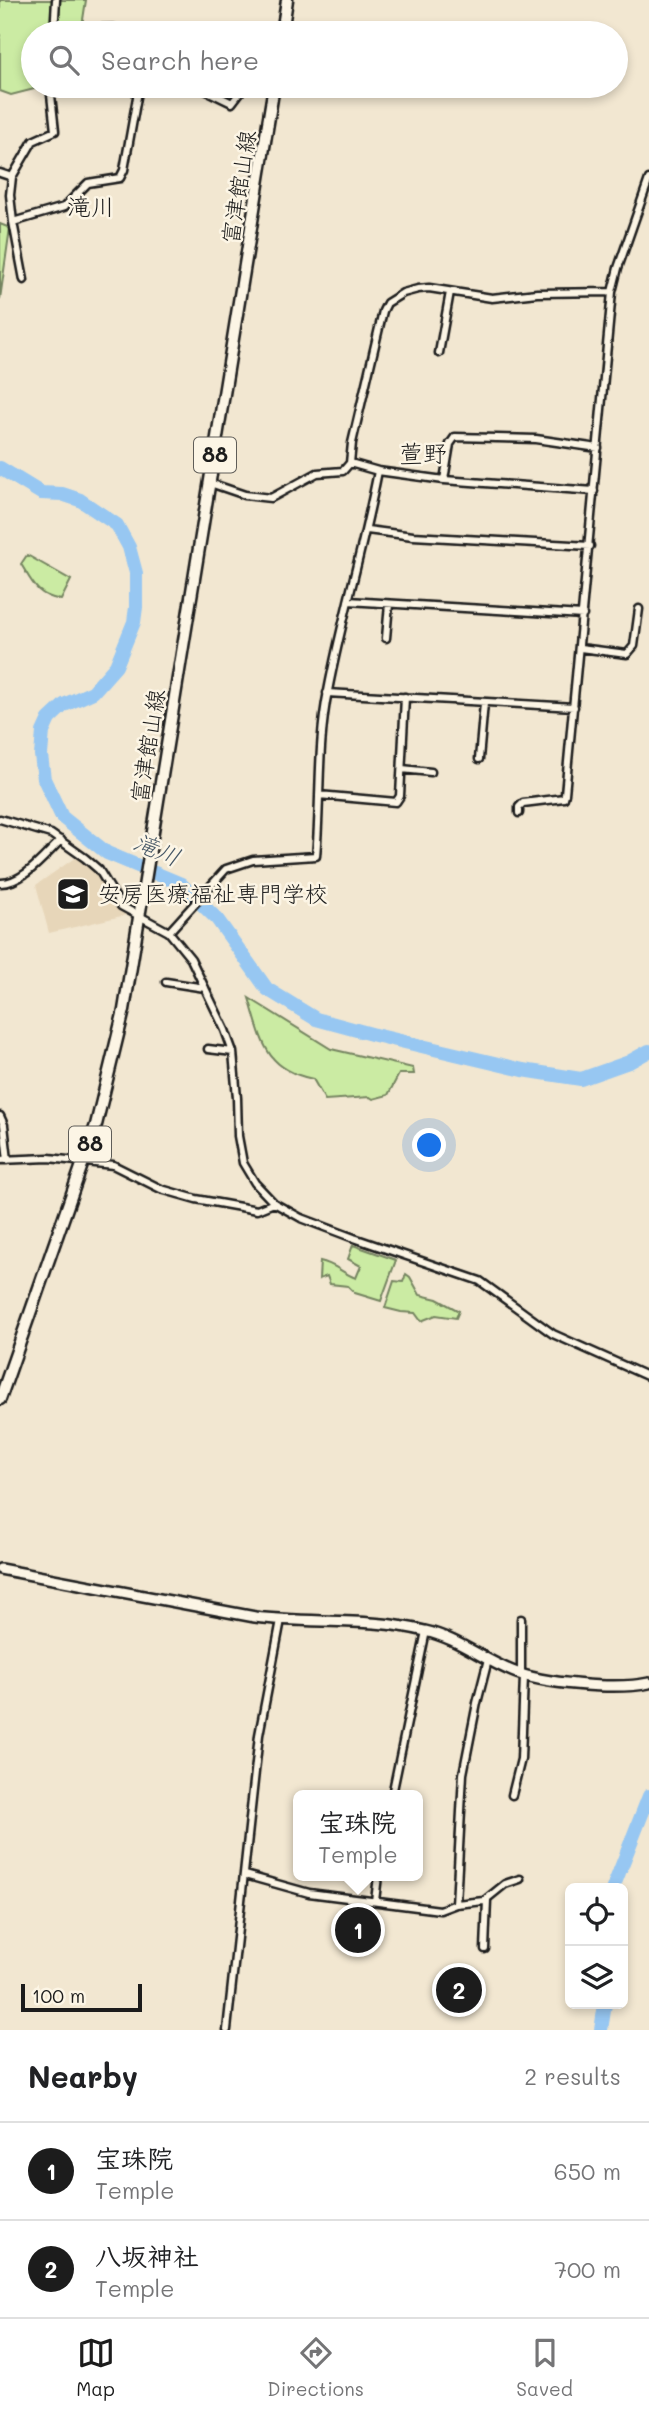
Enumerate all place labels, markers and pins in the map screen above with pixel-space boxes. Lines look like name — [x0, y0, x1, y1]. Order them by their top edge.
school or university icon: 安房医療福祉専門学校 — [54, 875, 92, 913]
place label: 安房医療福祉専門学校 — [98, 878, 328, 908]
pin: 1 — [335, 1904, 381, 1956]
pin: 2 — [436, 1964, 482, 2016]

